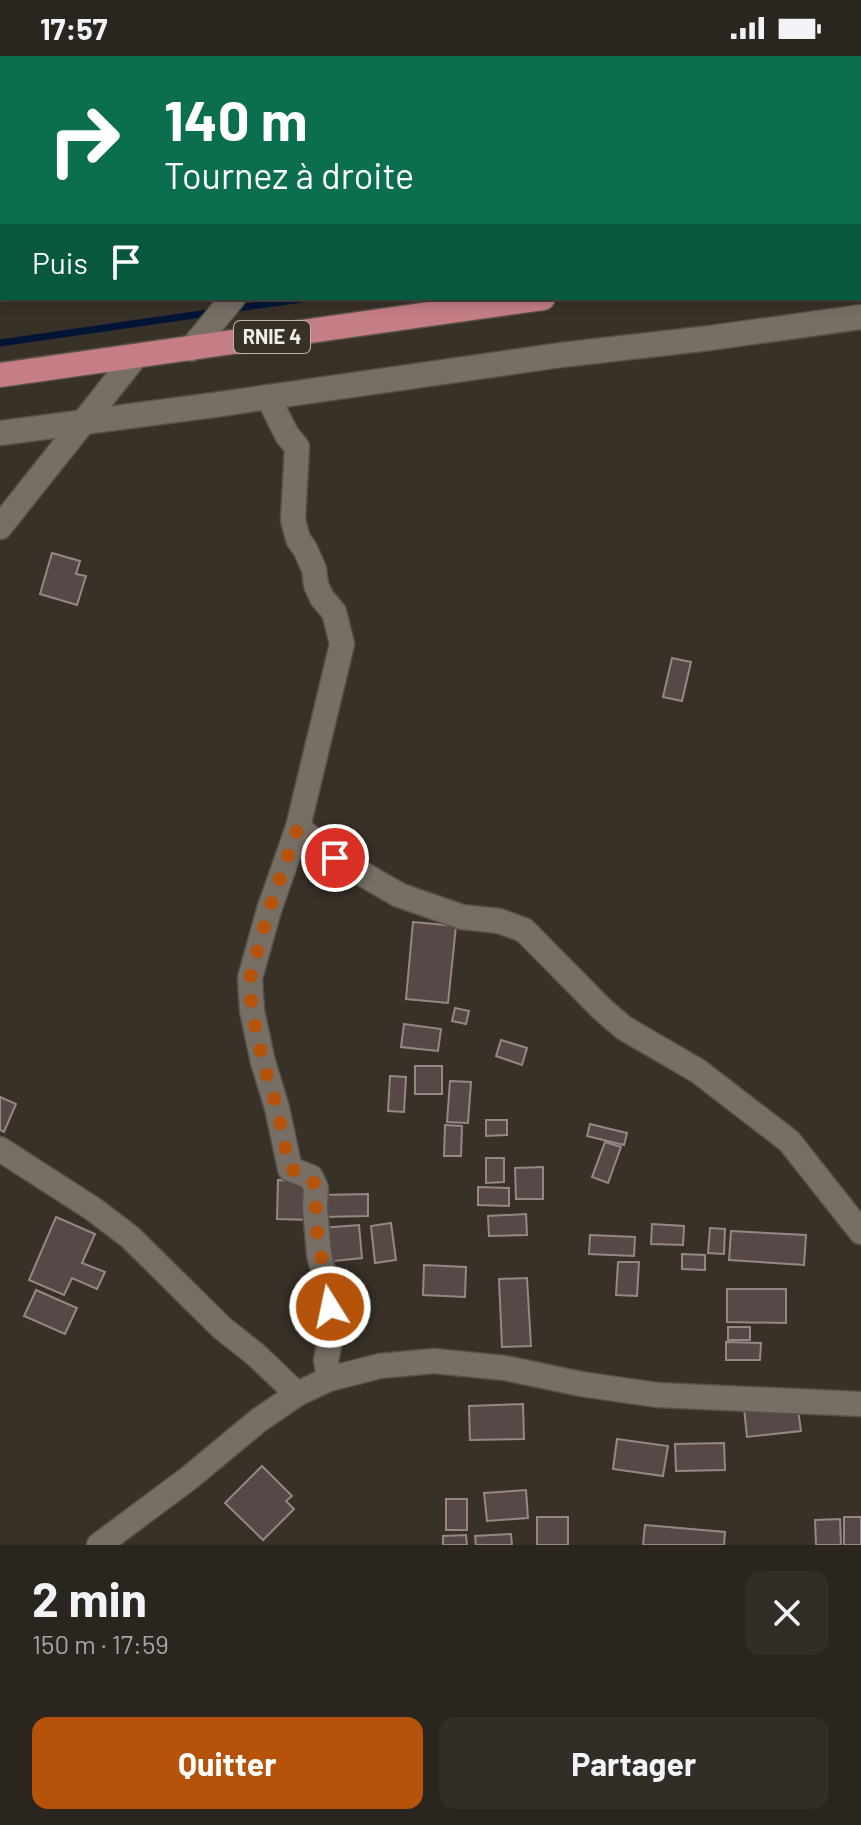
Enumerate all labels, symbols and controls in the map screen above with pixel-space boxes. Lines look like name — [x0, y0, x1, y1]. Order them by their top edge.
text: 17:57 — [40, 10, 107, 46]
text: 140 m — [164, 85, 308, 152]
icon: right — [32, 88, 136, 192]
text: Tournez à droite — [164, 153, 414, 196]
icon: arrive — [104, 240, 148, 284]
text: Puis — [32, 244, 88, 280]
road number: RNIE 4 — [234, 321, 310, 353]
pin — [301, 824, 369, 892]
icon: arrive — [313, 836, 357, 880]
position arrow — [288, 1265, 372, 1349]
text: 2 min — [32, 1569, 147, 1627]
button: close — [745, 1571, 829, 1655]
text: 150 m · 17:59 — [32, 1628, 169, 1659]
button: Quitter — [32, 1717, 423, 1809]
button: Partager — [439, 1717, 829, 1809]

